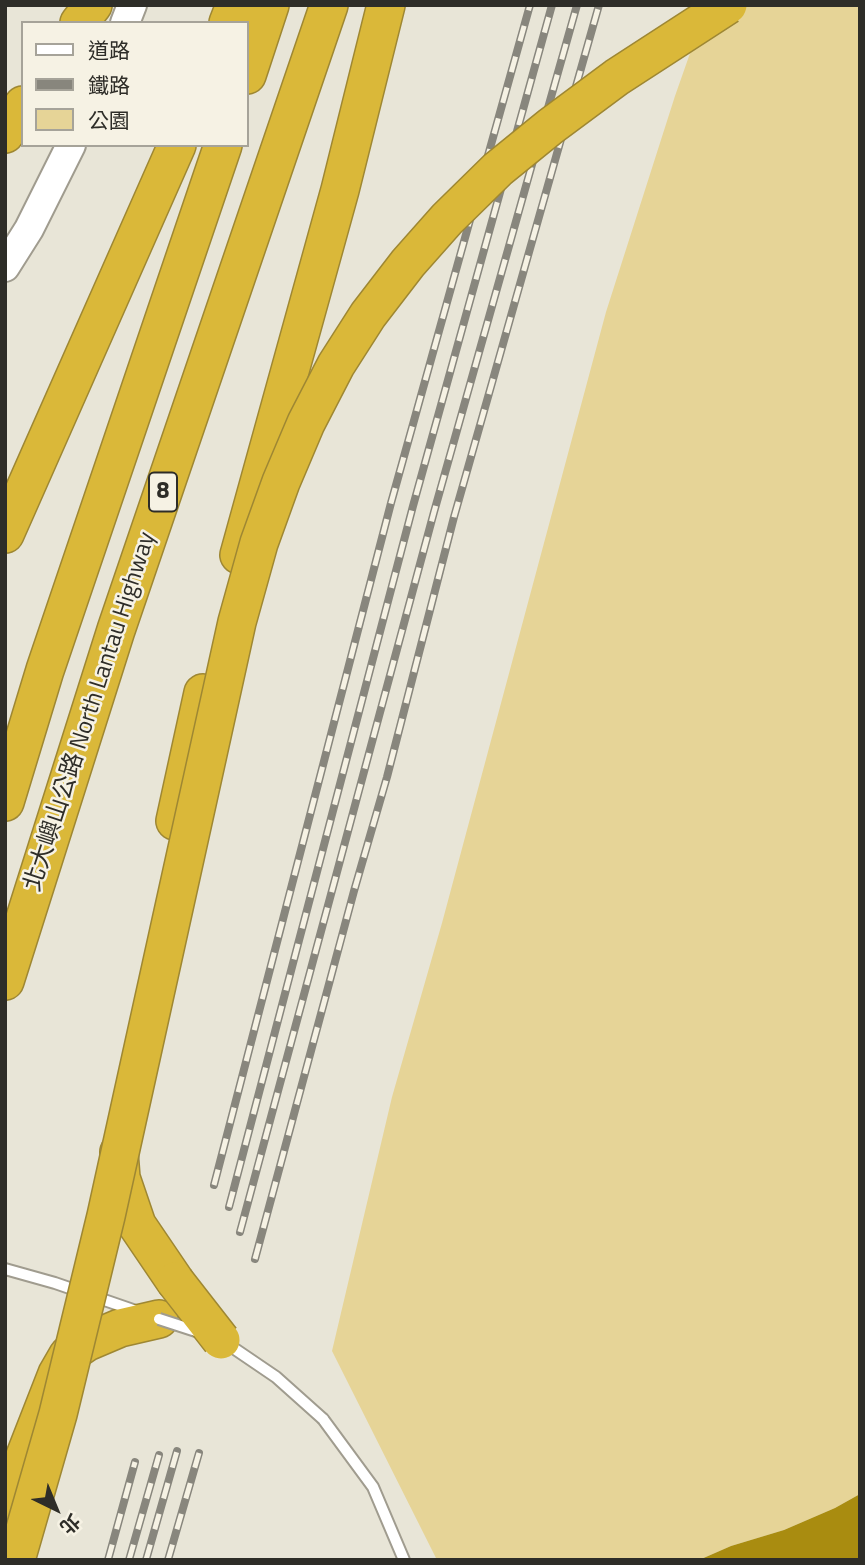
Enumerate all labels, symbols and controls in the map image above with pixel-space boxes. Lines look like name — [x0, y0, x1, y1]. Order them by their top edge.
legend — [21, 21, 248, 147]
text: 道路 — [88, 34, 130, 66]
text: 鐵路 — [88, 69, 130, 101]
text: 公園 — [88, 104, 130, 136]
road number: 8 — [149, 472, 177, 512]
street label: 北大嶼山公路 North Lantau Highway — [19, 529, 163, 895]
north arrow — [21, 1474, 91, 1544]
text: 北 — [54, 1508, 88, 1542]

